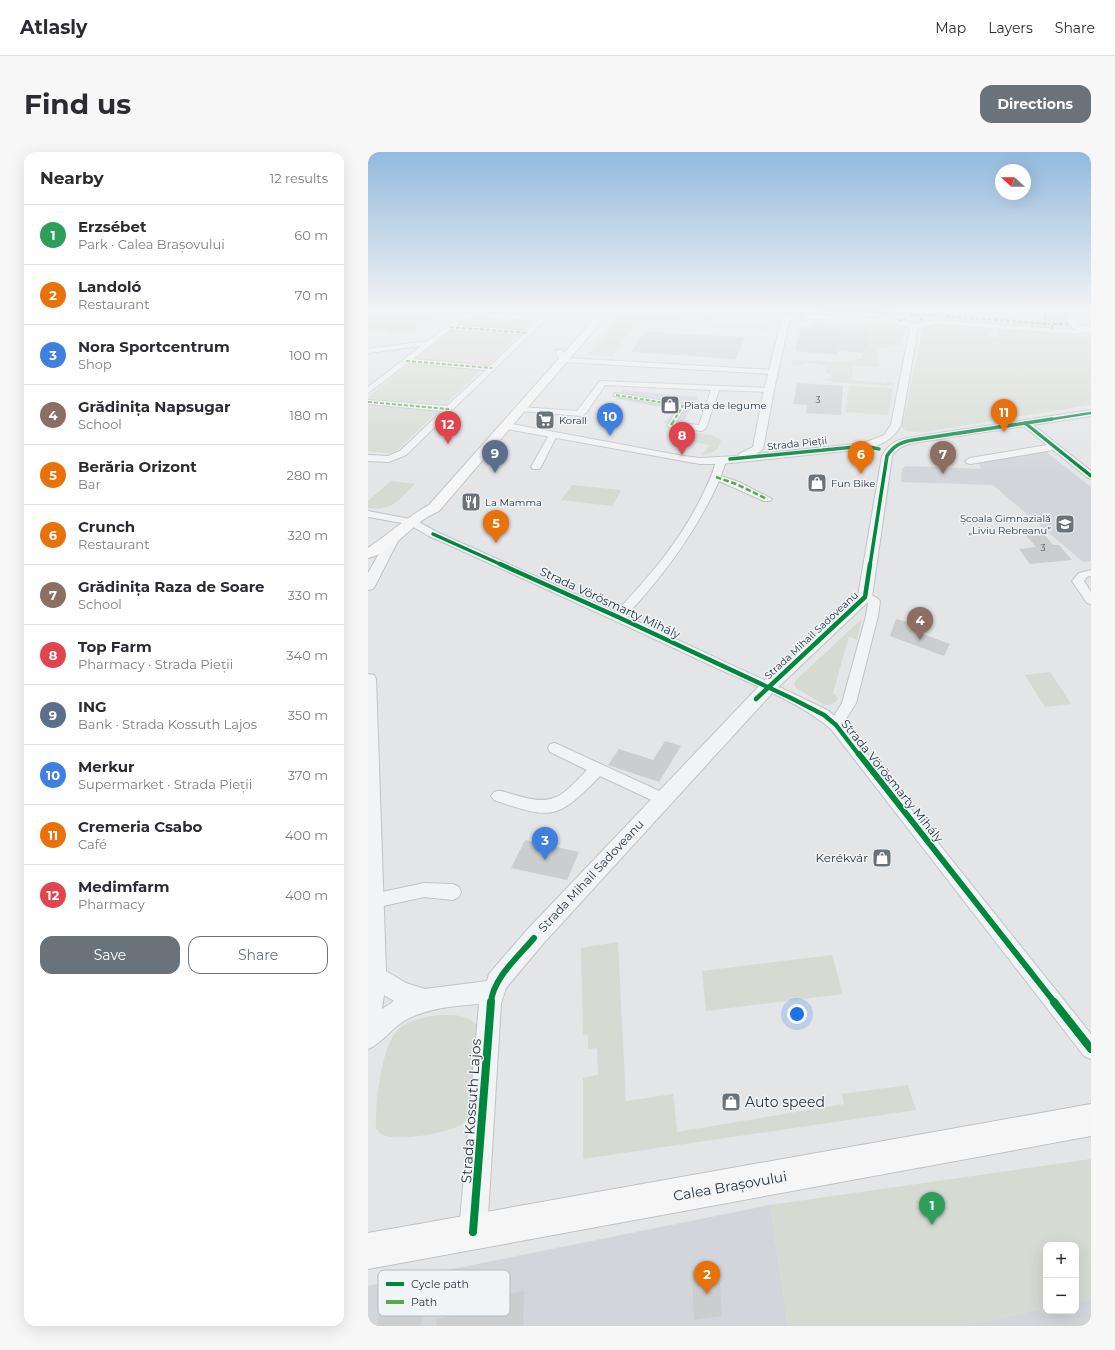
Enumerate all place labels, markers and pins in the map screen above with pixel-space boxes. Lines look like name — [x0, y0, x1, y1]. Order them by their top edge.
shop icon: Piața de legume — [659, 394, 681, 416]
place label: Piața de legume — [684, 399, 767, 412]
pin: 11 — [991, 399, 1017, 432]
pin: 10 — [597, 403, 623, 436]
supermarket icon: Korall — [534, 409, 556, 431]
pin: 12 — [435, 411, 461, 444]
place label: Korall — [559, 414, 587, 427]
pin: 8 — [669, 422, 695, 455]
pin: 9 — [482, 440, 508, 473]
pin: 6 — [848, 441, 874, 474]
pin: 7 — [930, 441, 956, 474]
shop icon: Fun Bike — [806, 472, 828, 494]
place label: Fun Bike — [831, 477, 875, 490]
restaurant icon: La Mamma — [460, 491, 482, 513]
place label: La Mamma — [485, 496, 542, 509]
pin: 5 — [483, 510, 509, 543]
place label: Școala Gimnazială „Liviu Rebreanu” — [960, 512, 1051, 537]
school or university icon: Școala Gimnazială „Liviu Rebreanu” — [1054, 513, 1076, 535]
pin: 4 — [907, 607, 933, 640]
pin: 3 — [532, 827, 558, 860]
shop icon: Kerékvár — [871, 847, 893, 869]
place label: Kerékvár — [816, 850, 868, 865]
shop icon: Auto speed — [720, 1091, 742, 1113]
place label: Auto speed — [745, 1093, 825, 1111]
pin: 1 — [919, 1192, 945, 1225]
pin: 2 — [694, 1261, 720, 1294]

